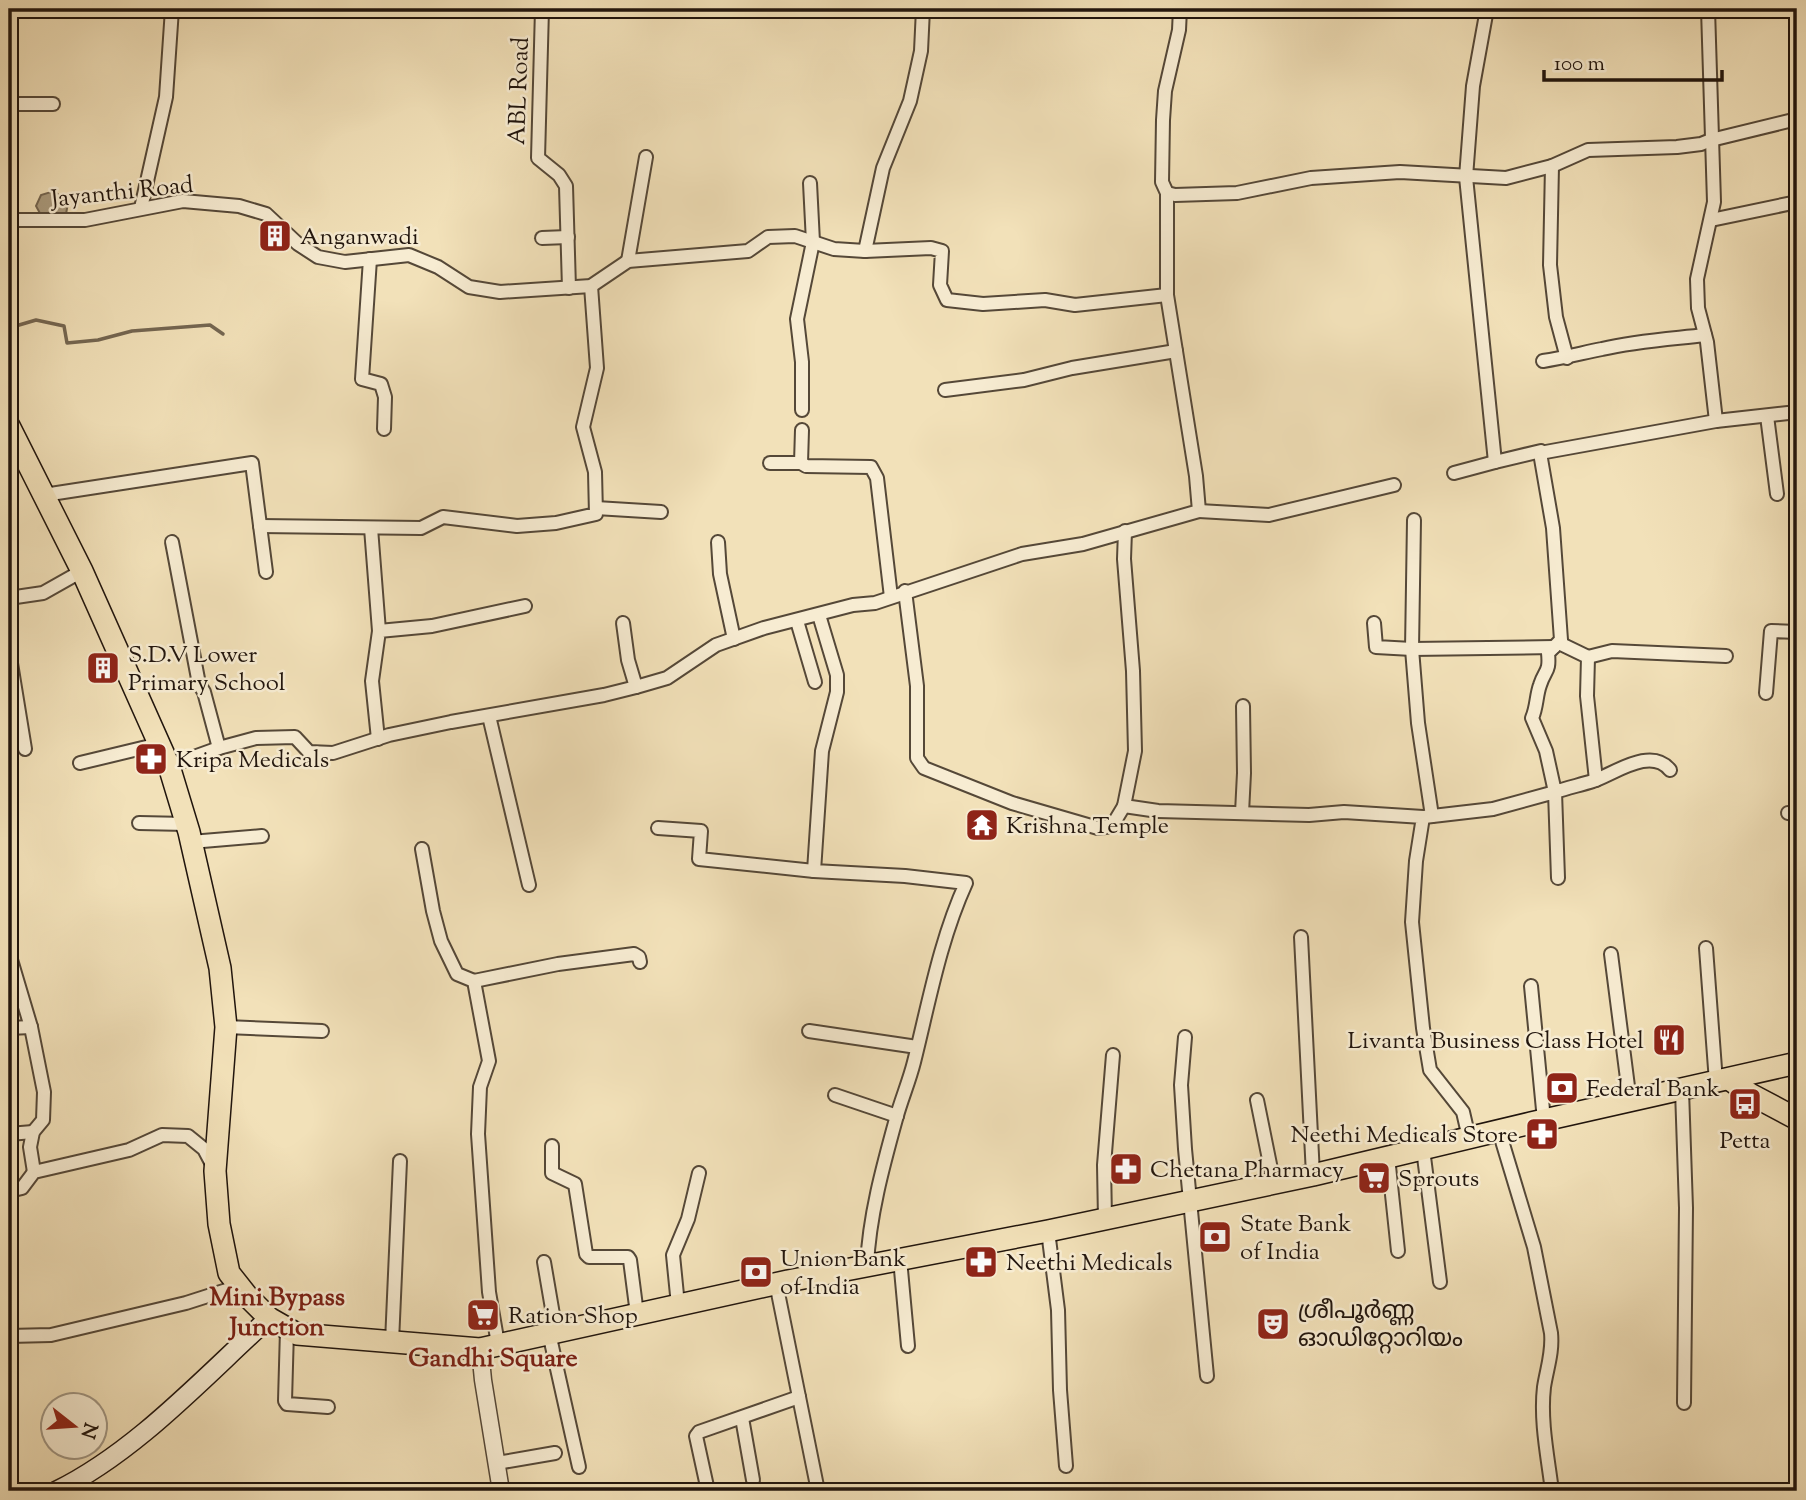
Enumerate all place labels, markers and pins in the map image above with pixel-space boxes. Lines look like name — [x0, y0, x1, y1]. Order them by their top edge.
building icon: Anganwadi — [256, 217, 294, 255]
place label: Anganwadi — [300, 221, 419, 255]
place label: S.D.V Lower Primary School — [128, 639, 286, 701]
building icon: S.D.V Lower Primary School — [84, 649, 122, 687]
pharmacy icon: Kripa Medicals — [132, 740, 170, 778]
place label: Kripa Medicals — [176, 744, 329, 778]
temple icon: Krishna Temple — [963, 806, 1001, 844]
place label: Krishna Temple — [1006, 810, 1169, 844]
restaurant icon: Livanta Business Class Hotel — [1650, 1021, 1688, 1059]
place label: Livanta Business Class Hotel — [1348, 1025, 1644, 1059]
bank icon: Federal Bank — [1543, 1069, 1581, 1107]
place label: Federal Bank — [1586, 1073, 1720, 1107]
bus stop icon: Petta — [1726, 1085, 1764, 1123]
pharmacy icon: Neethi Medicals Store — [1523, 1115, 1561, 1153]
place label: Neethi Medicals Store — [1291, 1119, 1518, 1153]
place label: Petta — [1719, 1125, 1771, 1159]
pharmacy icon: Chetana Pharmacy — [1107, 1150, 1145, 1188]
place label: Chetana Pharmacy — [1150, 1154, 1344, 1188]
supermarket icon: Sprouts — [1355, 1159, 1393, 1197]
place label: Sprouts — [1398, 1163, 1479, 1197]
place label: State Bank of India — [1240, 1208, 1351, 1270]
bank icon: State Bank of India — [1196, 1218, 1234, 1256]
place label: Union Bank of India — [780, 1243, 906, 1305]
pharmacy icon: Neethi Medicals — [962, 1243, 1000, 1281]
place label: Neethi Medicals — [1006, 1247, 1172, 1281]
bank icon: Union Bank of India — [737, 1253, 775, 1291]
place label: ശ്രീപൂർണ്ണ ഓഡിറ്റോറിയം — [1298, 1295, 1463, 1357]
supermarket icon: Ration Shop — [464, 1296, 502, 1334]
place label: Ration Shop — [508, 1300, 638, 1334]
theatre icon: ശ്രീപൂർണ്ണ ഓഡിറ്റോറിയം — [1254, 1305, 1292, 1343]

